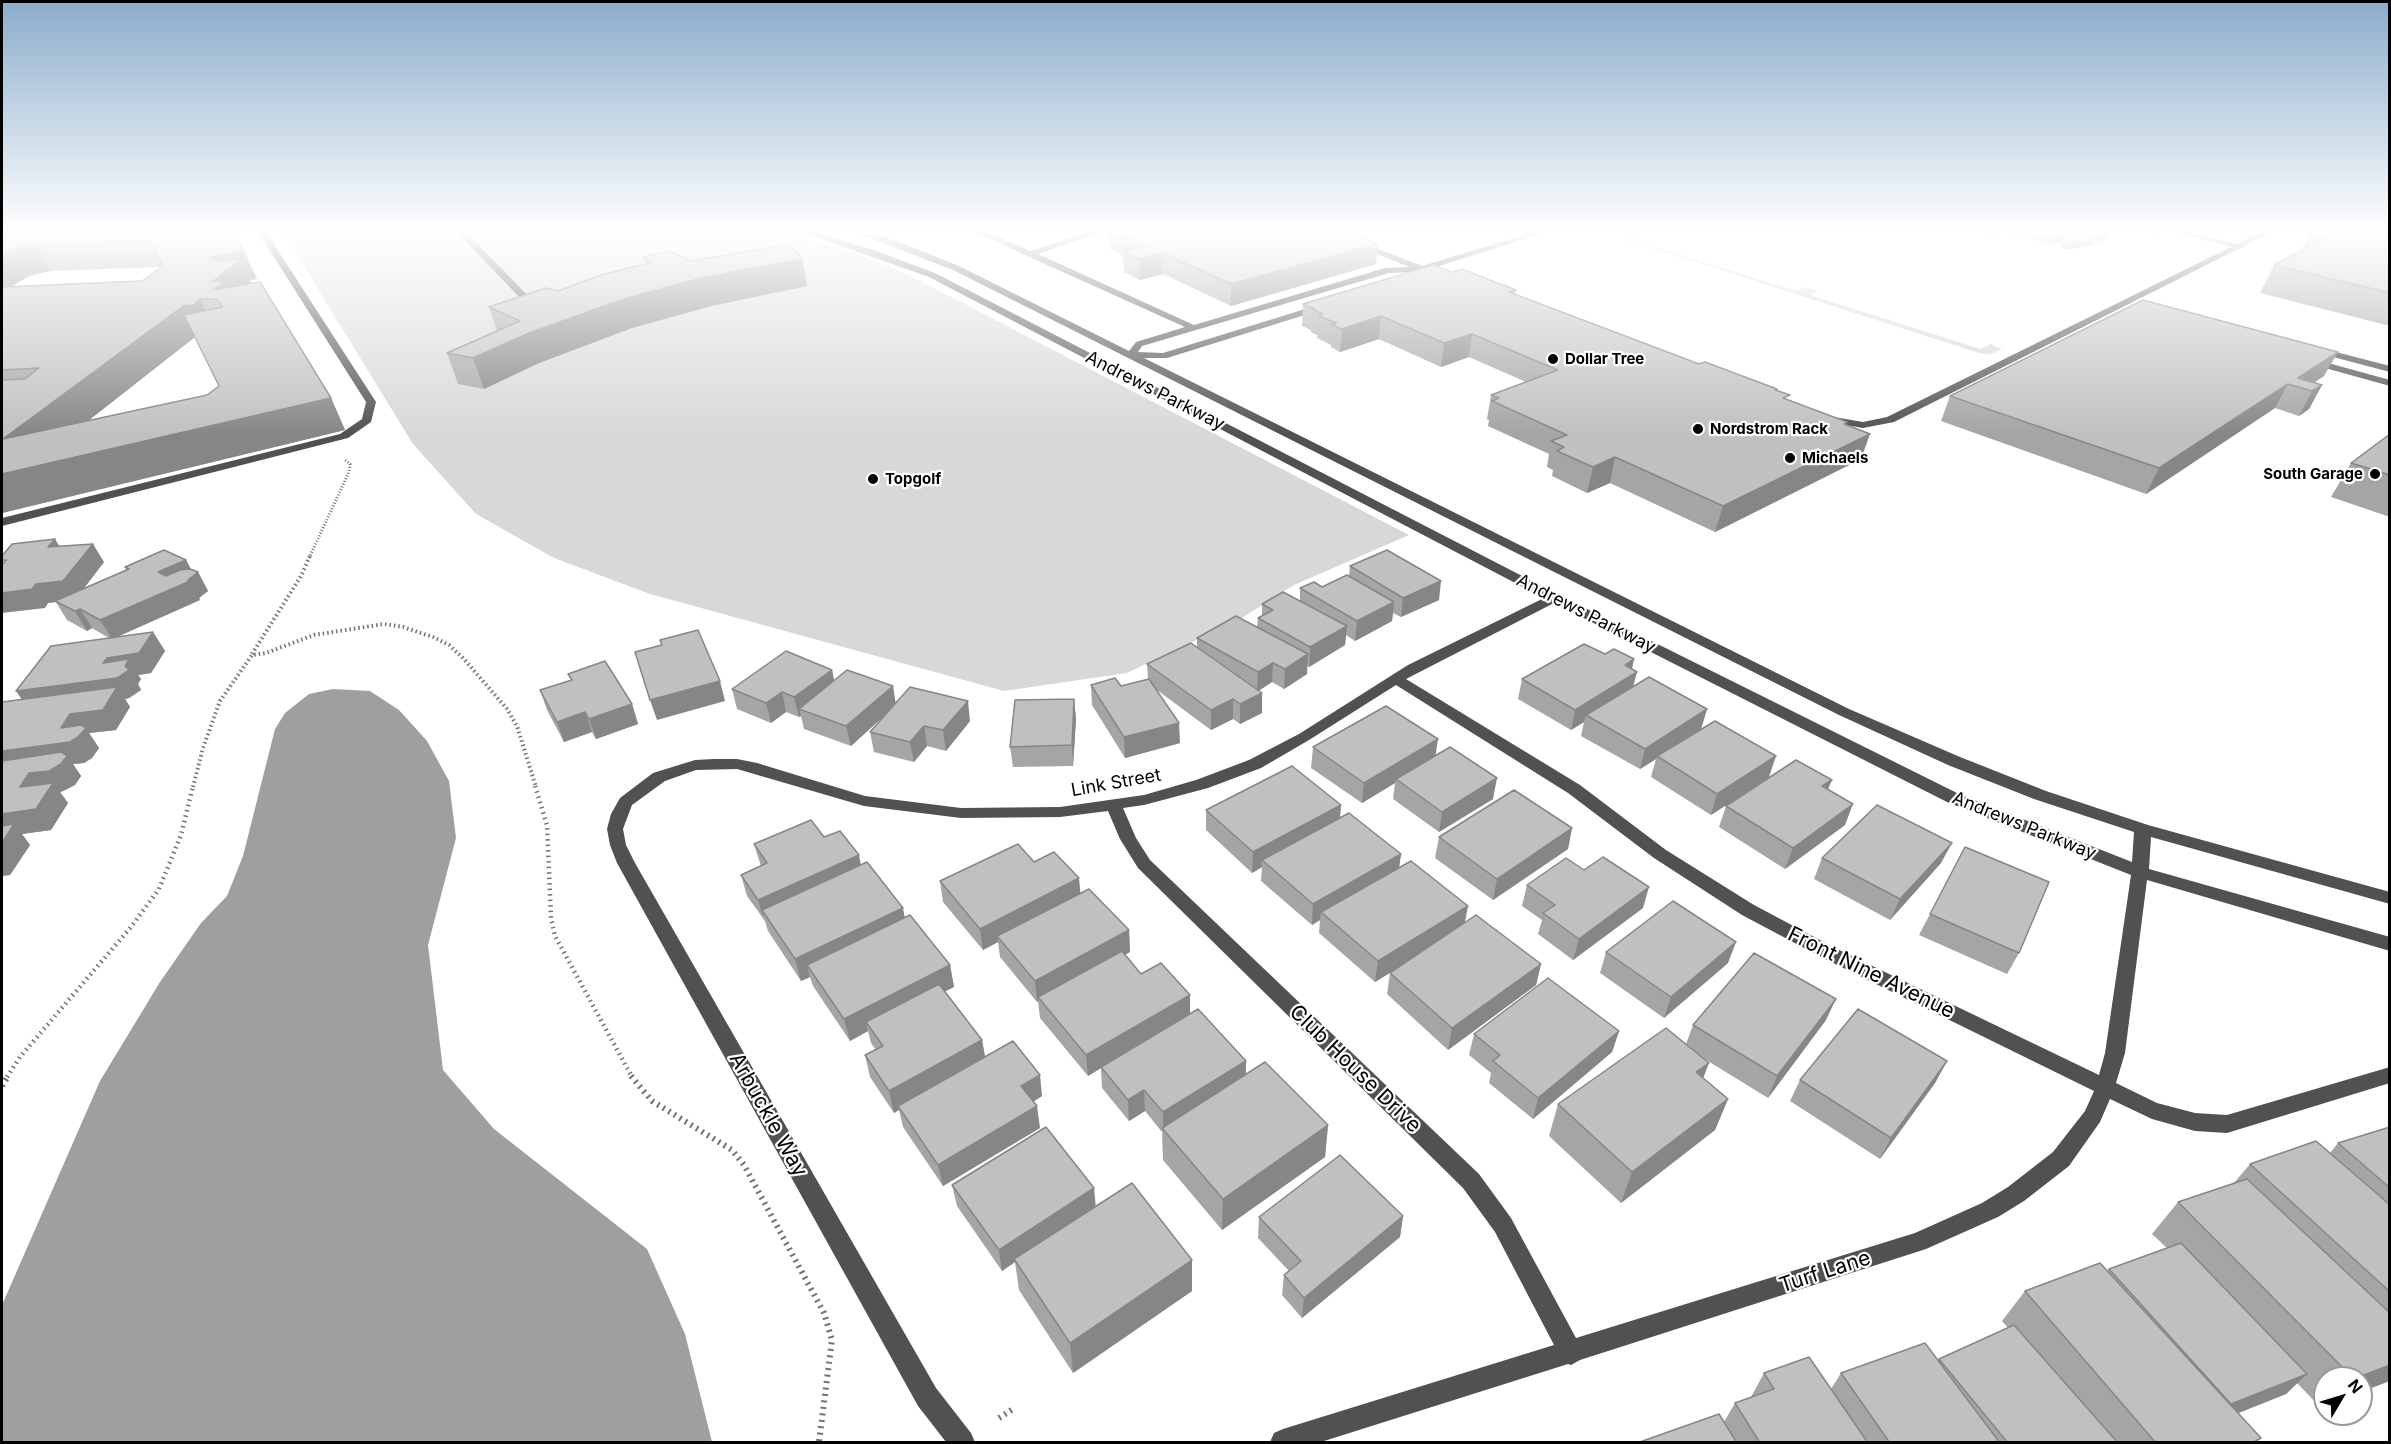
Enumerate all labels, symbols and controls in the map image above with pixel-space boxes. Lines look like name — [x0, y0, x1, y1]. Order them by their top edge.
street label: Andrews Parkway — [1082, 347, 1228, 435]
place label: Dollar Tree — [1565, 350, 1644, 368]
marker: Dollar Tree — [1546, 352, 1560, 366]
place label: Nordstrom Rack — [1710, 420, 1828, 438]
marker: Nordstrom Rack — [1691, 422, 1705, 436]
place label: Michaels — [1802, 449, 1868, 467]
marker: Michaels — [1783, 451, 1797, 465]
place label: South Garage — [2263, 465, 2363, 483]
marker: South Garage — [2368, 467, 2382, 481]
place label: Topgolf — [885, 470, 941, 488]
marker: Topgolf — [866, 472, 880, 486]
street label: Andrews Parkway — [1513, 570, 1659, 658]
street label: Link Street — [1069, 764, 1163, 802]
street label: Andrews Parkway — [1949, 787, 2099, 865]
street label: Front Nine Avenue — [1784, 922, 1958, 1024]
street label: Club House Drive — [1284, 1000, 1426, 1138]
street label: Arbuckle Way — [724, 1049, 812, 1181]
street label: Turf Lane — [1776, 1245, 1874, 1299]
north arrow — [2313, 1366, 2373, 1426]
text: N — [2344, 1375, 2367, 1397]

